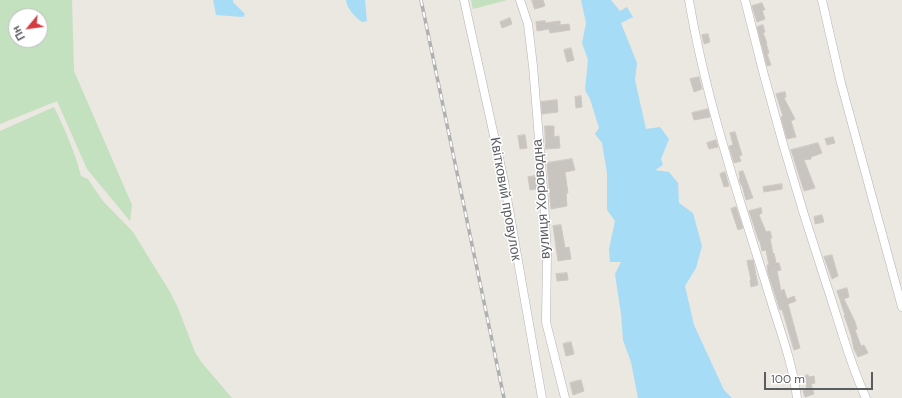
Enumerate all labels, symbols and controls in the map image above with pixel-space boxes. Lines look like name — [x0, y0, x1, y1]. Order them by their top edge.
north arrow — [8, 8, 48, 48]
text: Пн — [9, 24, 28, 43]
street label: Квітковий провулок — [486, 136, 524, 262]
street label: вулиця Хороводна — [529, 139, 555, 259]
scale bar — [766, 364, 875, 390]
text: 100 m — [771, 371, 805, 387]

